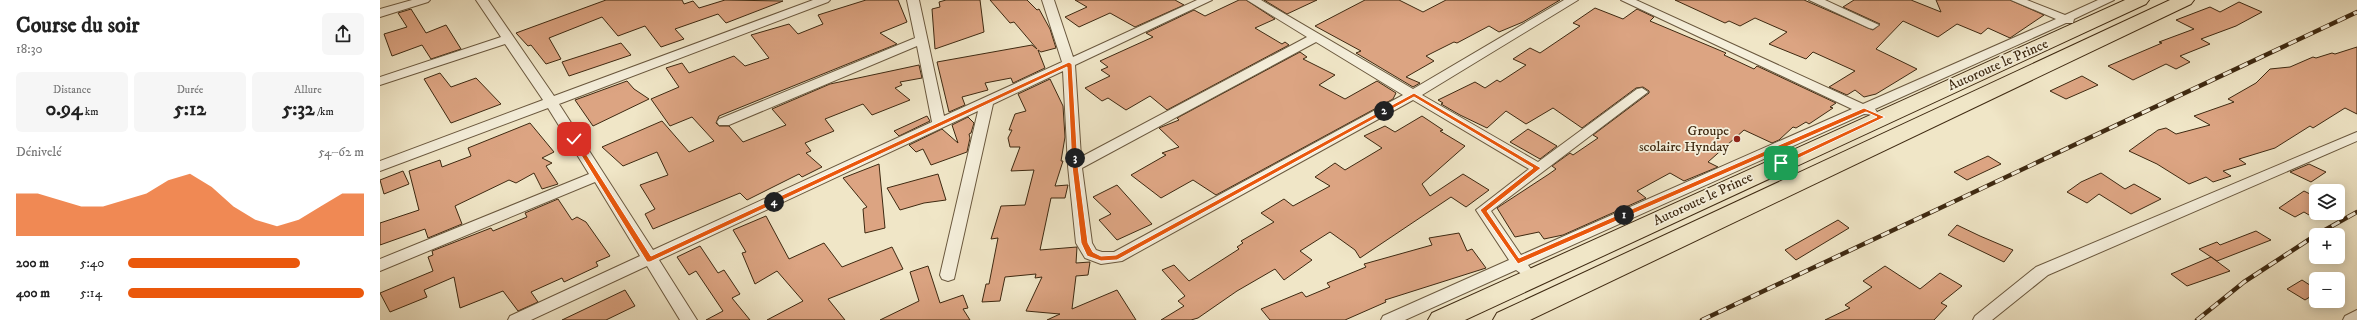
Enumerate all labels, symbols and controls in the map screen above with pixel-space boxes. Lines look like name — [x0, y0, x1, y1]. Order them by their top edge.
text: Course du soir — [16, 12, 140, 39]
button: share — [322, 13, 364, 55]
street label: Autoroute le Prince — [1945, 35, 2051, 95]
text: 18:30 — [16, 41, 43, 57]
text: Distance — [53, 83, 91, 97]
text: Durée — [177, 83, 203, 97]
text: Allure — [294, 83, 322, 97]
text: 0.94 — [45, 97, 82, 122]
text: 5:12 — [174, 97, 206, 122]
text: 5:32 — [282, 97, 315, 122]
pin: 2 — [1374, 101, 1394, 121]
text: 2 — [1381, 104, 1387, 118]
text: km — [82, 105, 99, 119]
text: /km — [315, 105, 334, 119]
pin — [557, 122, 591, 156]
place label: Groupe scolaire Hynday — [1639, 122, 1729, 156]
icon: check — [563, 128, 585, 150]
marker: Groupe scolaire Hynday — [1732, 134, 1742, 144]
text: Dénivelé — [16, 144, 62, 160]
text: 54–62 m — [318, 144, 364, 160]
pin — [1764, 146, 1798, 180]
pin: 3 — [1065, 148, 1085, 168]
text: 3 — [1073, 151, 1077, 165]
icon: arrive — [1770, 152, 1792, 174]
street label: Autoroute le Prince — [1650, 168, 1756, 230]
map controls — [2309, 184, 2345, 308]
button: layers — [2309, 184, 2345, 220]
pin: 4 — [764, 192, 784, 212]
text: 4 — [771, 195, 777, 209]
pin: 1 — [1614, 205, 1634, 225]
text: 1 — [1622, 208, 1626, 222]
button: + — [2309, 228, 2345, 264]
text: 200 m — [16, 255, 49, 271]
text: 5:40 — [80, 255, 104, 271]
button: − — [2309, 272, 2345, 308]
text: 400 m — [16, 285, 50, 301]
text: 5:14 — [80, 285, 102, 301]

